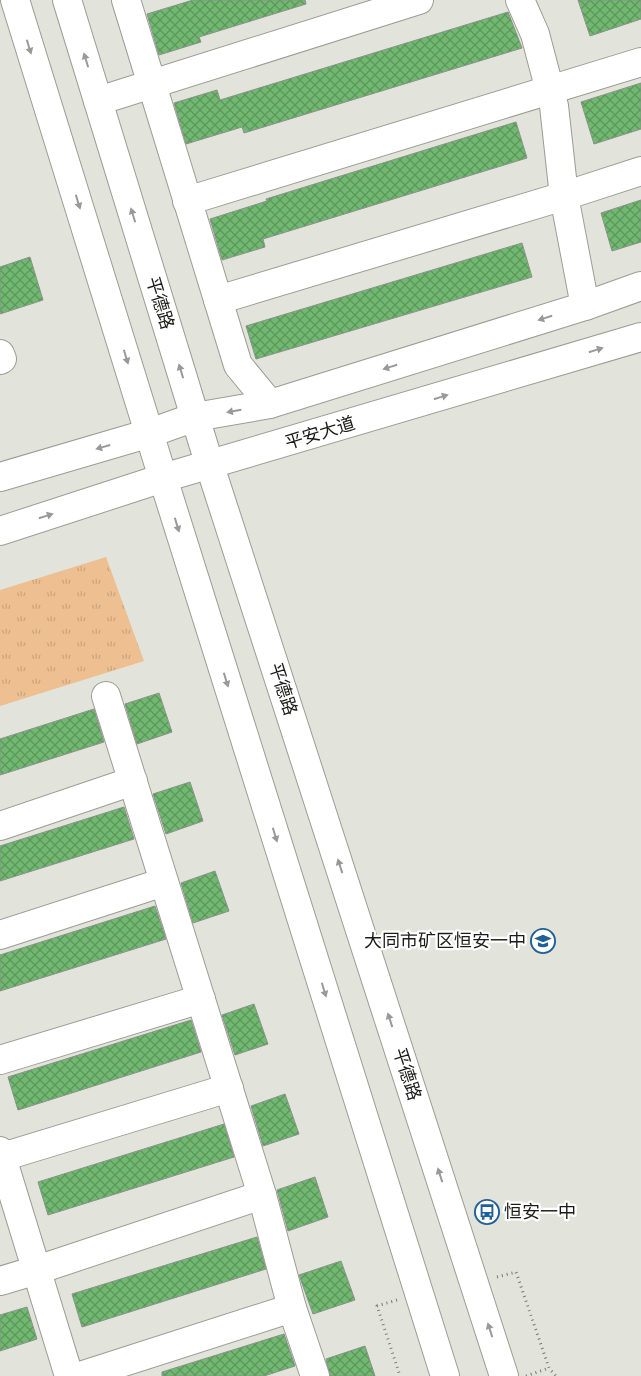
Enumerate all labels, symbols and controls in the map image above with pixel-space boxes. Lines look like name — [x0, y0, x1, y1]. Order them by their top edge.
one-way arrow — [26, 39, 34, 54]
one-way arrow — [81, 52, 89, 67]
one-way arrow — [74, 194, 82, 209]
one-way arrow — [129, 208, 137, 223]
street label: 平德路 — [142, 274, 178, 332]
one-way arrow — [537, 315, 552, 323]
one-way arrow — [589, 346, 604, 354]
one-way arrow — [123, 349, 131, 364]
one-way arrow — [176, 363, 184, 378]
one-way arrow — [382, 363, 397, 371]
one-way arrow — [433, 392, 448, 400]
one-way arrow — [225, 407, 241, 415]
street label: 平安大道 — [282, 412, 358, 454]
one-way arrow — [96, 443, 111, 451]
one-way arrow — [39, 512, 54, 519]
one-way arrow — [174, 517, 182, 532]
street label: 平德路 — [264, 660, 302, 718]
one-way arrow — [223, 672, 231, 687]
one-way arrow — [272, 827, 279, 842]
one-way arrow — [336, 858, 343, 873]
school or university icon: 大同市矿区恒安一中 — [530, 928, 556, 954]
place label: 大同市矿区恒安一中 — [364, 930, 526, 952]
one-way arrow — [320, 982, 328, 997]
one-way arrow — [385, 1013, 393, 1028]
street label: 平德路 — [388, 1045, 426, 1103]
one-way arrow — [435, 1167, 443, 1182]
bus stop icon: 恒安一中 — [474, 1199, 500, 1225]
place label: 恒安一中 — [504, 1201, 576, 1223]
one-way arrow — [485, 1322, 493, 1337]

